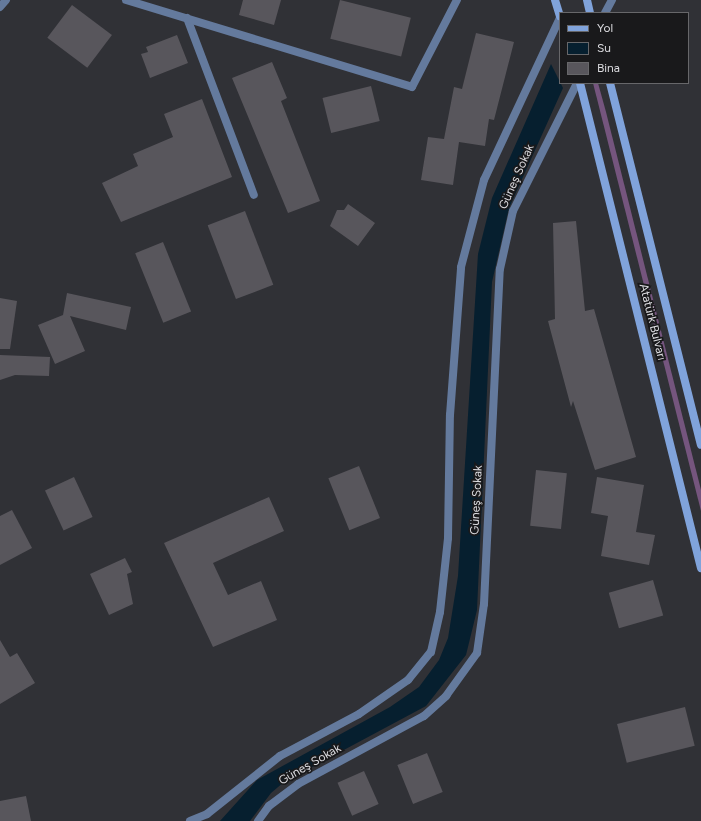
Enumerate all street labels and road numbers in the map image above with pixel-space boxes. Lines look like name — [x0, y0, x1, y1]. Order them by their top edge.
street label: Güneş Sokak — [496, 142, 538, 212]
street label: Atatürk Bulvarı — [636, 282, 668, 362]
street label: Güneş Sokak — [468, 465, 486, 535]
street label: Güneş Sokak — [276, 741, 344, 789]

